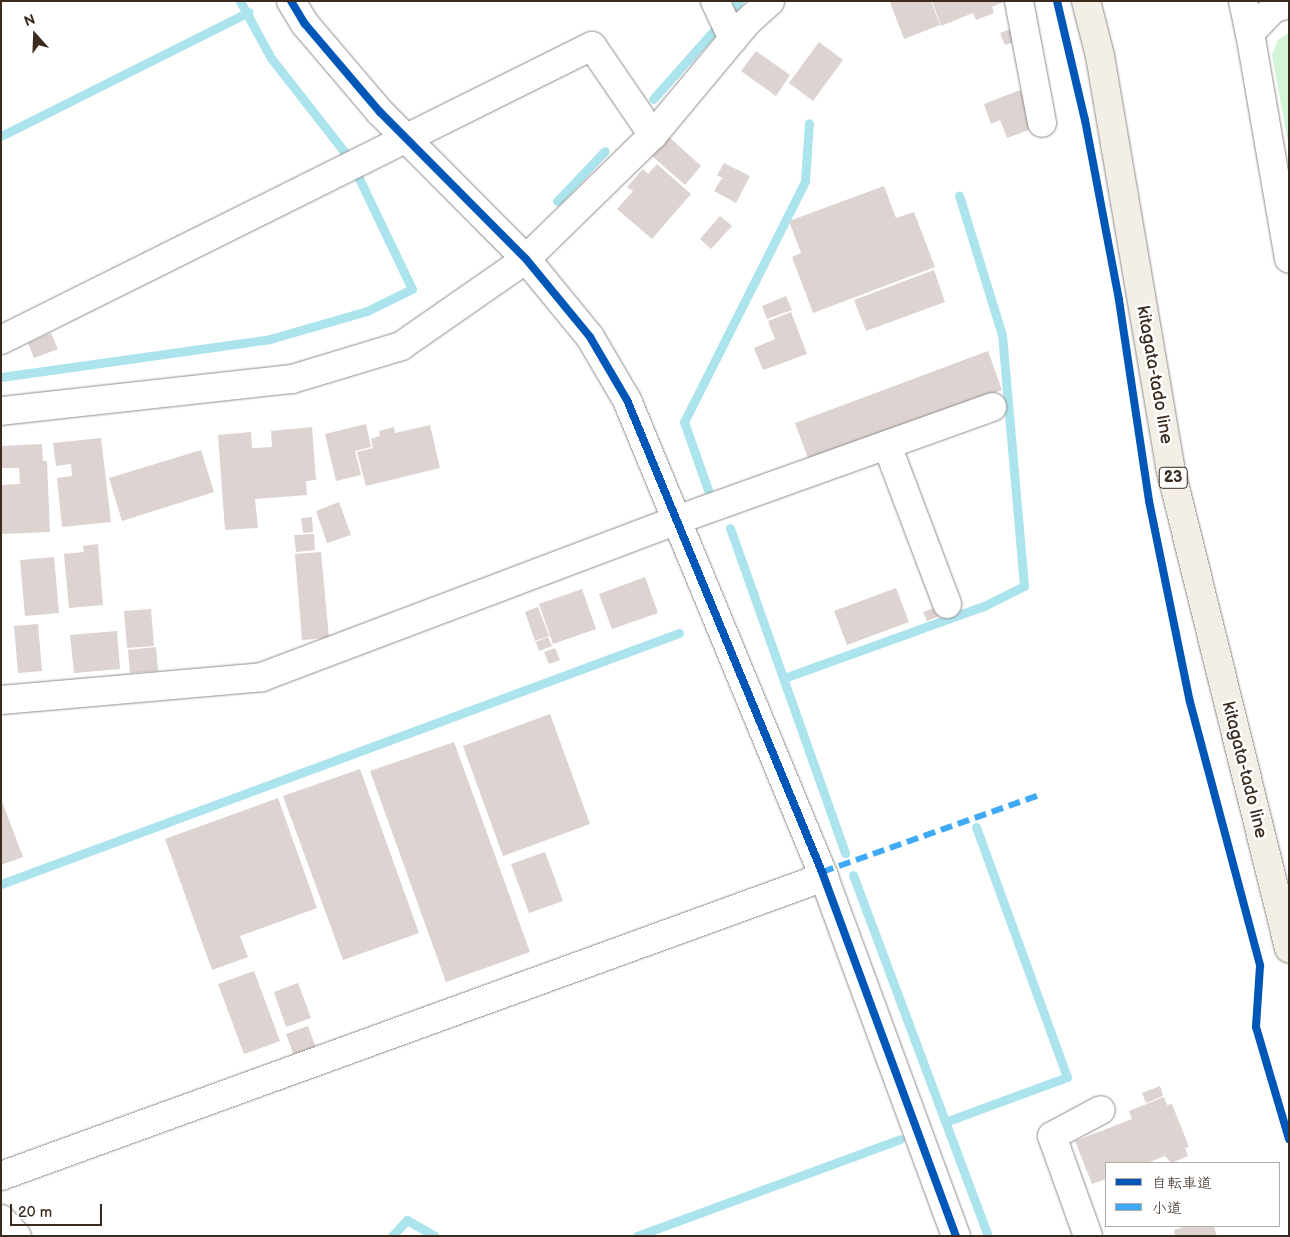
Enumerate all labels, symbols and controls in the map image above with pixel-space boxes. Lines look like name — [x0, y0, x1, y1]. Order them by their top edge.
north arrow — [10, 10, 60, 60]
text: N — [22, 11, 38, 30]
street label: kitagata-tado line — [1131, 304, 1177, 446]
road number: 23 — [1158, 464, 1188, 492]
street label: kitagata-tado line — [1217, 699, 1271, 841]
legend — [1105, 1162, 1280, 1227]
text: 自転車道 — [1152, 1174, 1212, 1193]
scale bar — [12, 1194, 105, 1226]
text: 小道 — [1152, 1199, 1182, 1218]
text: 20 m — [18, 1203, 52, 1222]

